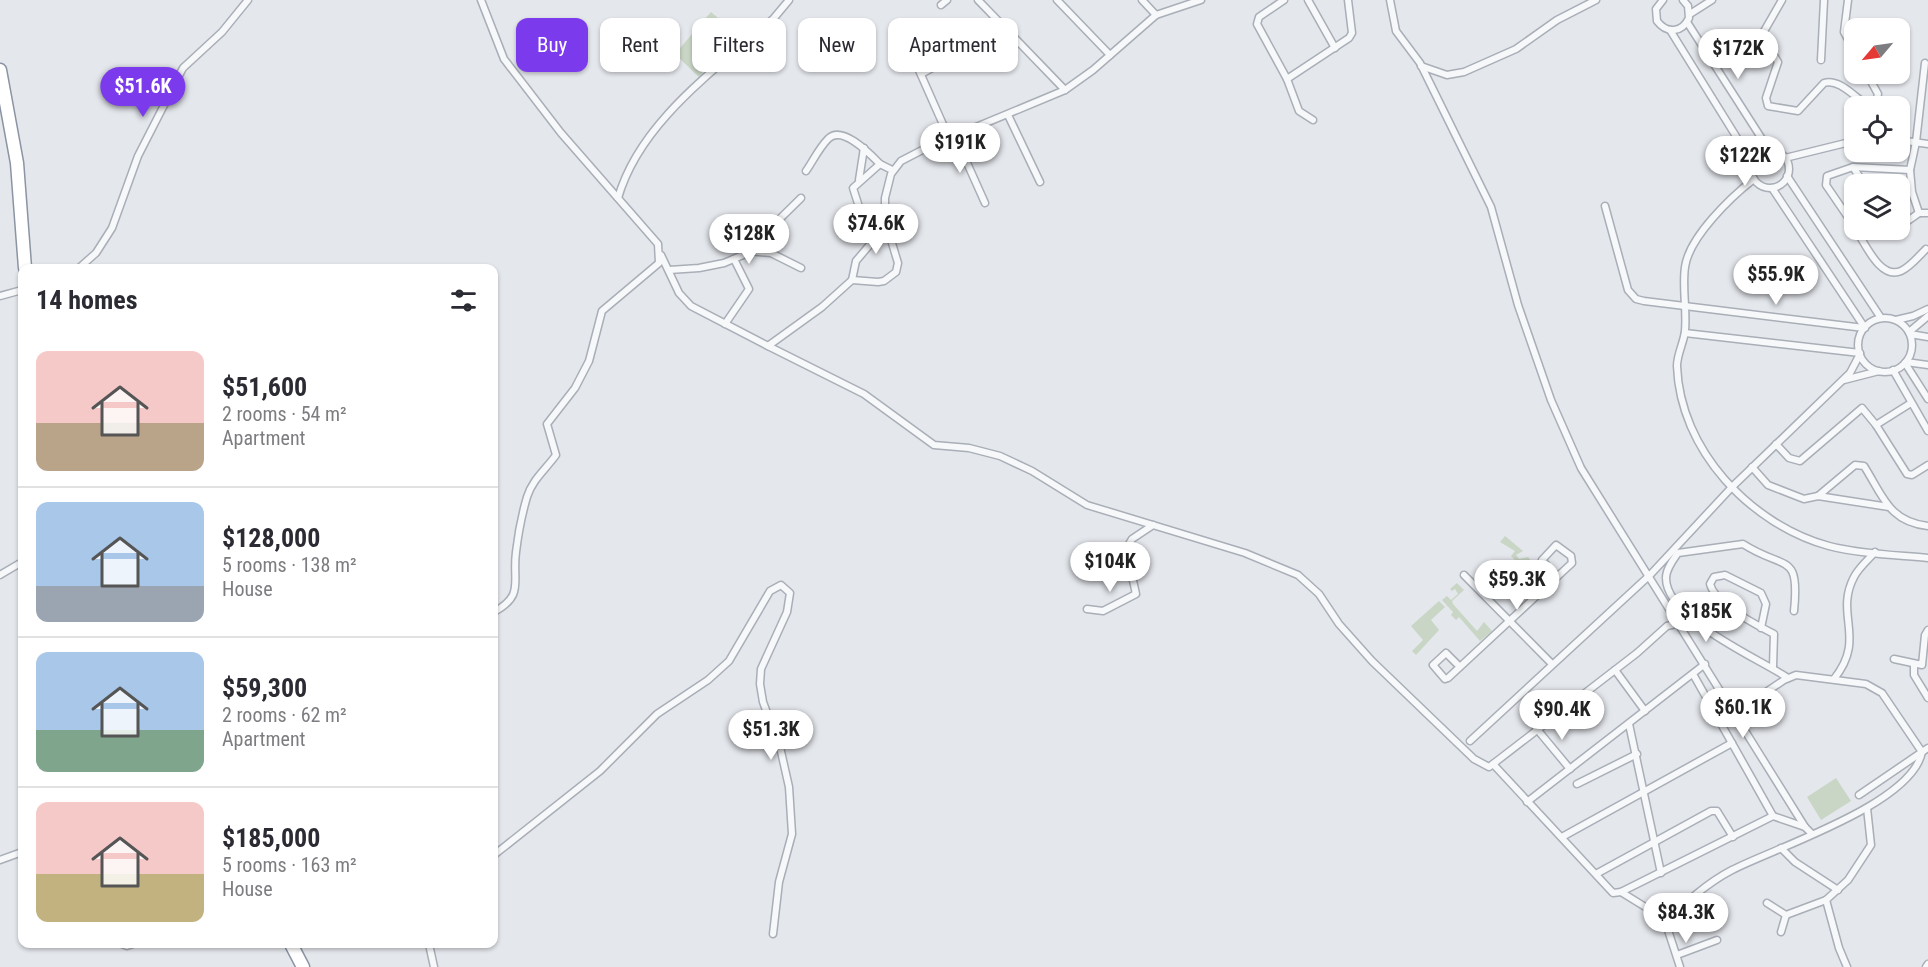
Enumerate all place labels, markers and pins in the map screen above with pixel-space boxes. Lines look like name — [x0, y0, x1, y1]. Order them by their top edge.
pin: $172K — [1696, 29, 1780, 80]
pin: $51.6K — [94, 67, 192, 118]
pin: $191K — [918, 123, 1002, 174]
pin: $122K — [1703, 136, 1787, 187]
pin: $74.6K — [827, 204, 925, 255]
pin: $128K — [707, 214, 791, 265]
pin: $55.9K — [1727, 255, 1825, 306]
pin: $104K — [1068, 542, 1152, 593]
pin: $59.3K — [1468, 560, 1566, 611]
pin: $185K — [1664, 592, 1748, 643]
pin: $60.1K — [1694, 688, 1792, 739]
pin: $90.4K — [1513, 690, 1611, 741]
pin: $51.3K — [722, 710, 820, 761]
pin: $84.3K — [1637, 893, 1735, 944]

